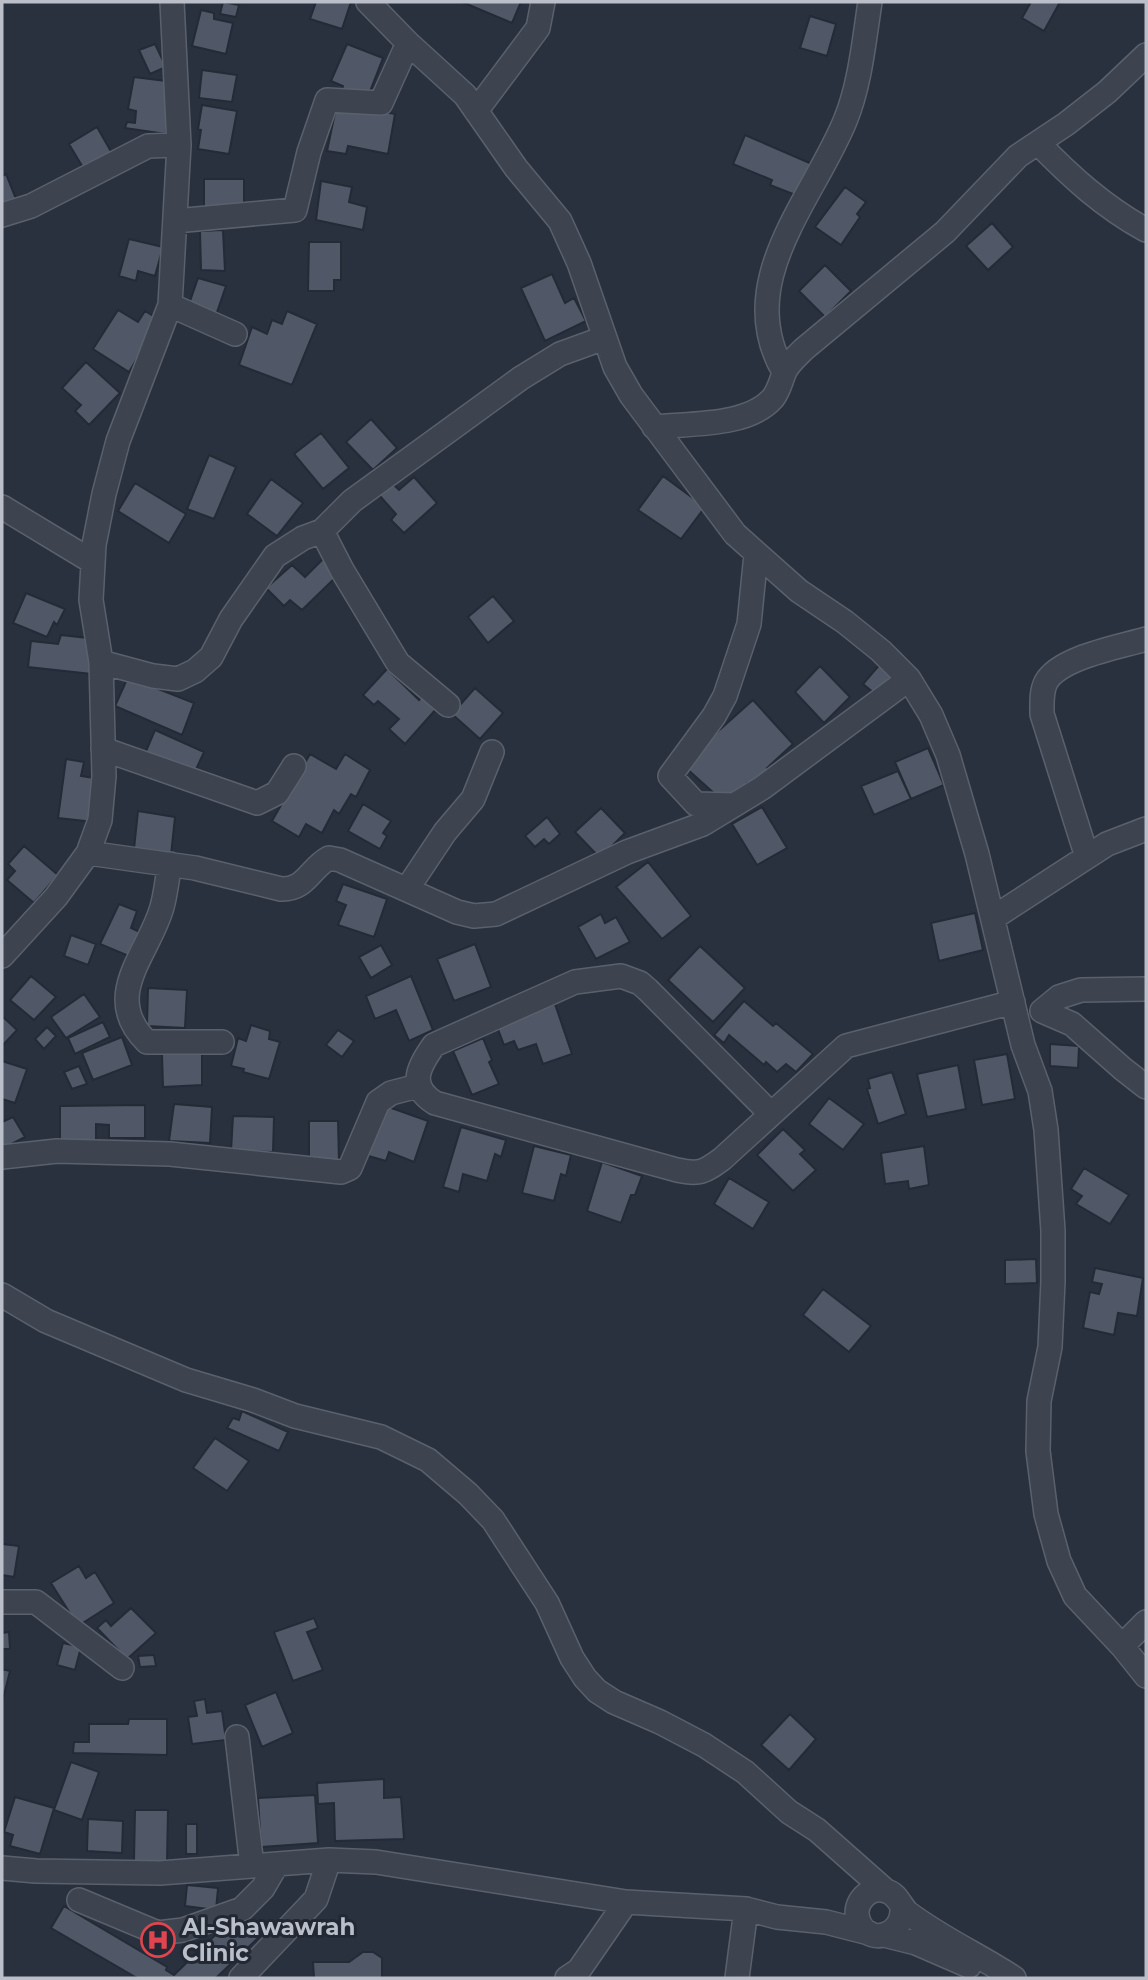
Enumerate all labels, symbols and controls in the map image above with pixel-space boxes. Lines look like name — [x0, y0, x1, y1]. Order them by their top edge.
place label: Al-Shawawrah Clinic — [181, 1913, 355, 1967]
hospital icon: Al-Shawawrah Clinic — [139, 1921, 177, 1959]

